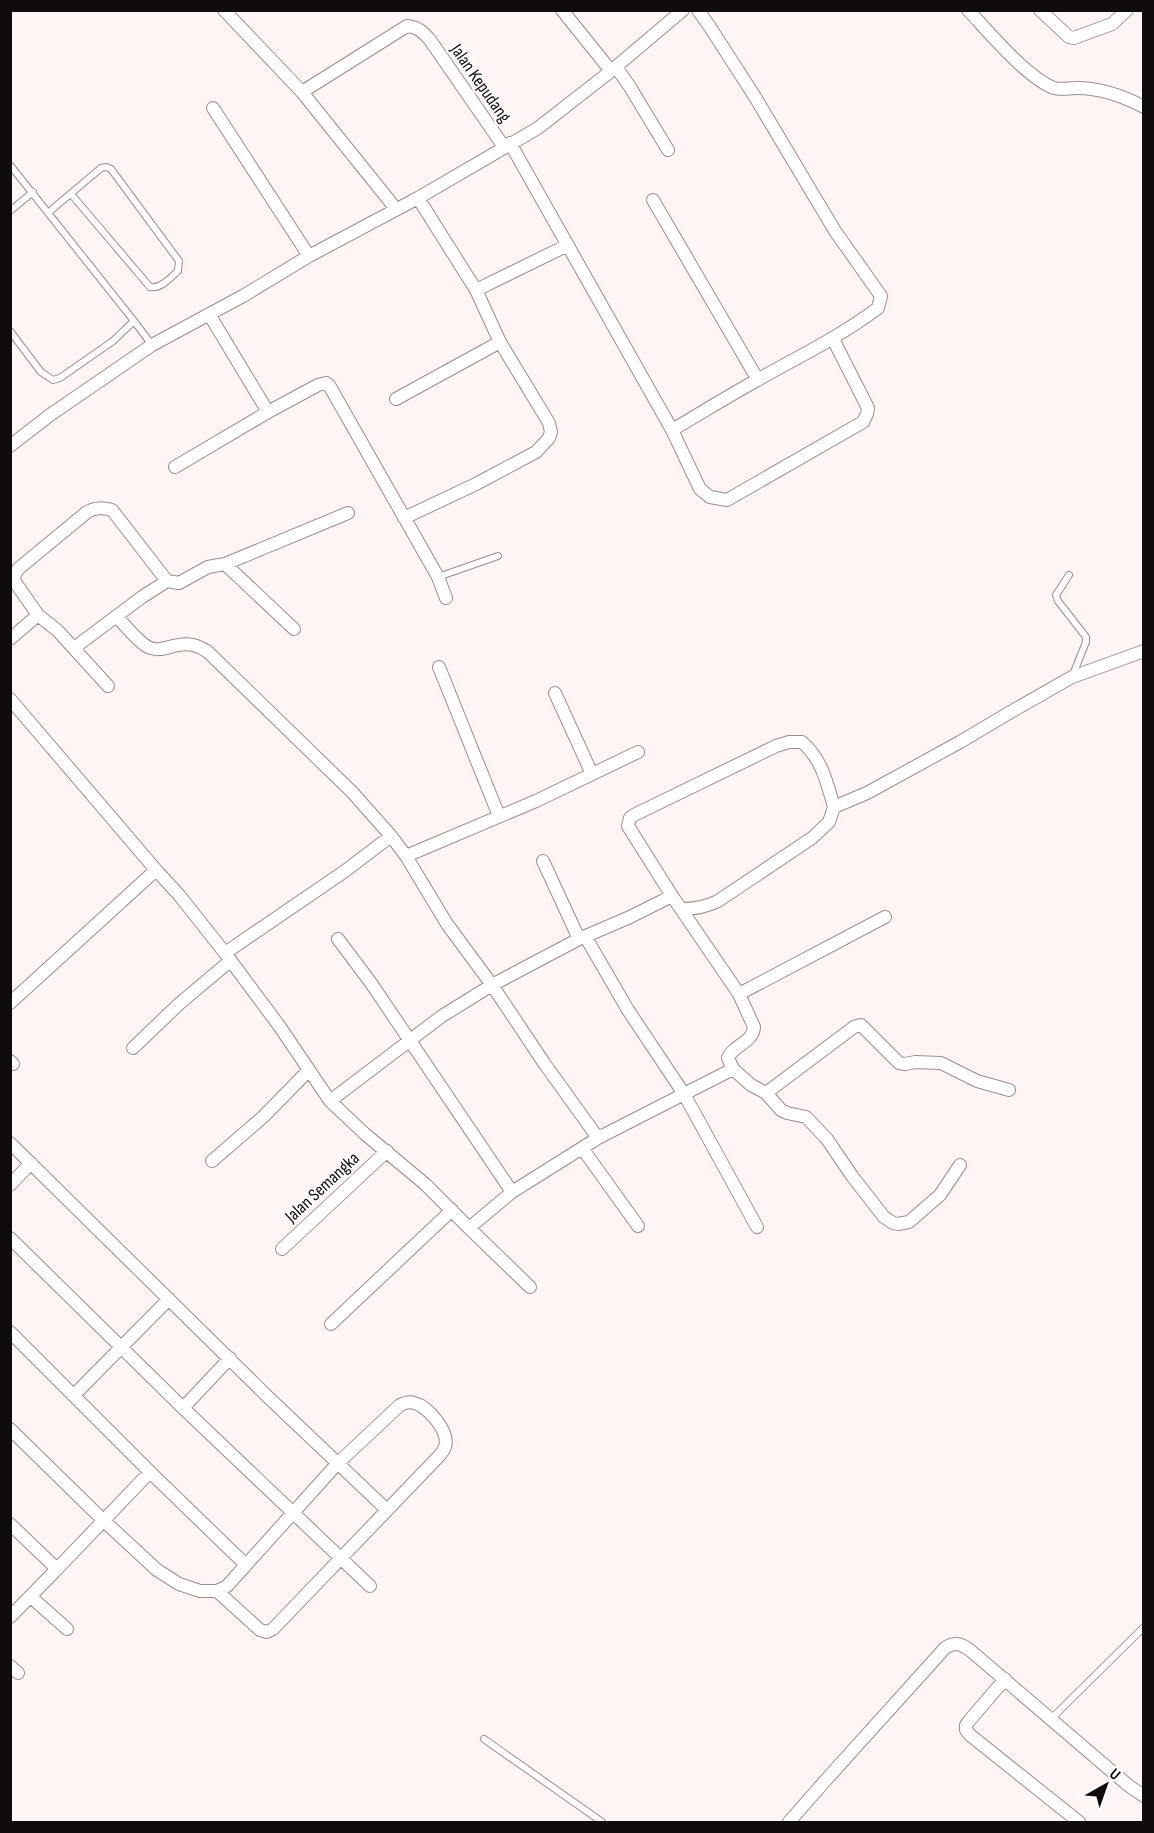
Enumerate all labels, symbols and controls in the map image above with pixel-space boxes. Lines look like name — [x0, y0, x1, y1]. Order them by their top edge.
street label: Jalan Kepudang — [445, 39, 515, 127]
street label: Jalan Semangka — [280, 1148, 364, 1228]
north arrow — [1076, 1755, 1136, 1815]
text: U — [1105, 1765, 1124, 1785]

